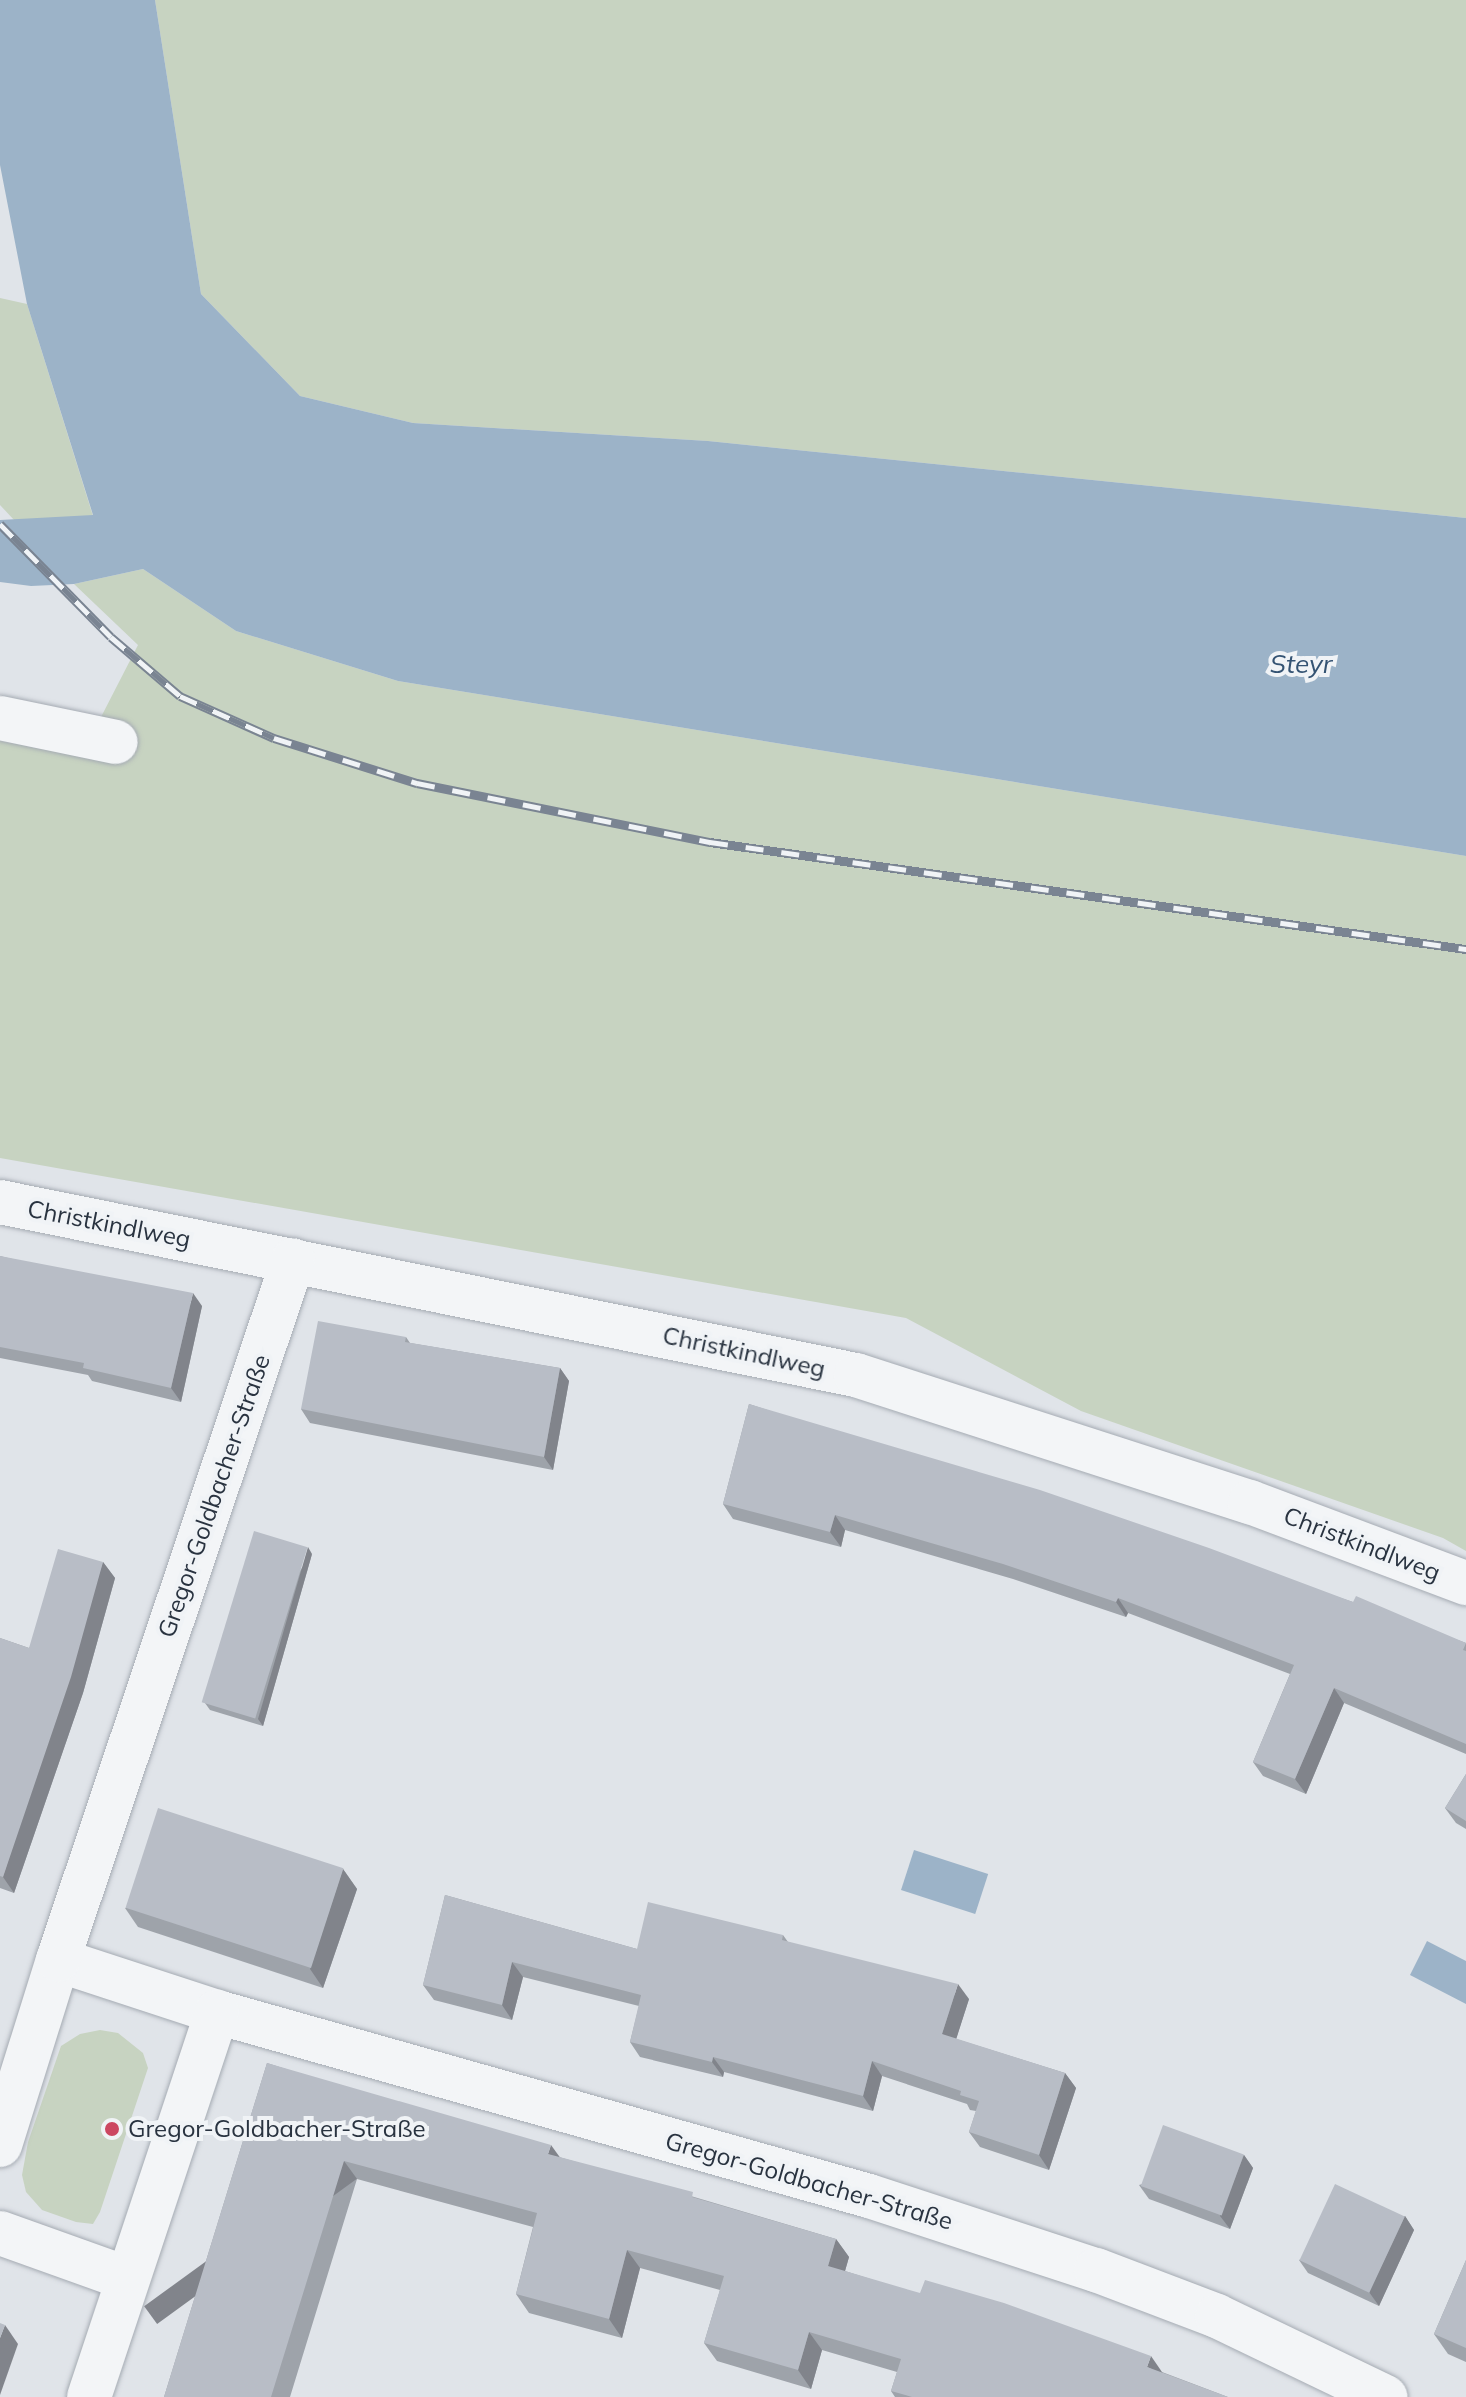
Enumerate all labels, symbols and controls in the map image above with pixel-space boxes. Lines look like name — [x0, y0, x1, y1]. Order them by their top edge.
water label: Steyr — [1270, 648, 1332, 680]
street label: Christkindlweg — [25, 1194, 193, 1254]
street label: Christkindlweg — [660, 1321, 828, 1383]
street label: Gregor-Goldbacher-Straße — [152, 1351, 276, 1641]
street label: Christkindlweg — [1280, 1501, 1444, 1587]
place label: Gregor-Goldbacher-Straße — [128, 2115, 425, 2143]
marker: Gregor-Goldbacher-Straße — [103, 2120, 121, 2138]
street label: Gregor-Goldbacher-Straße — [662, 2126, 956, 2236]

